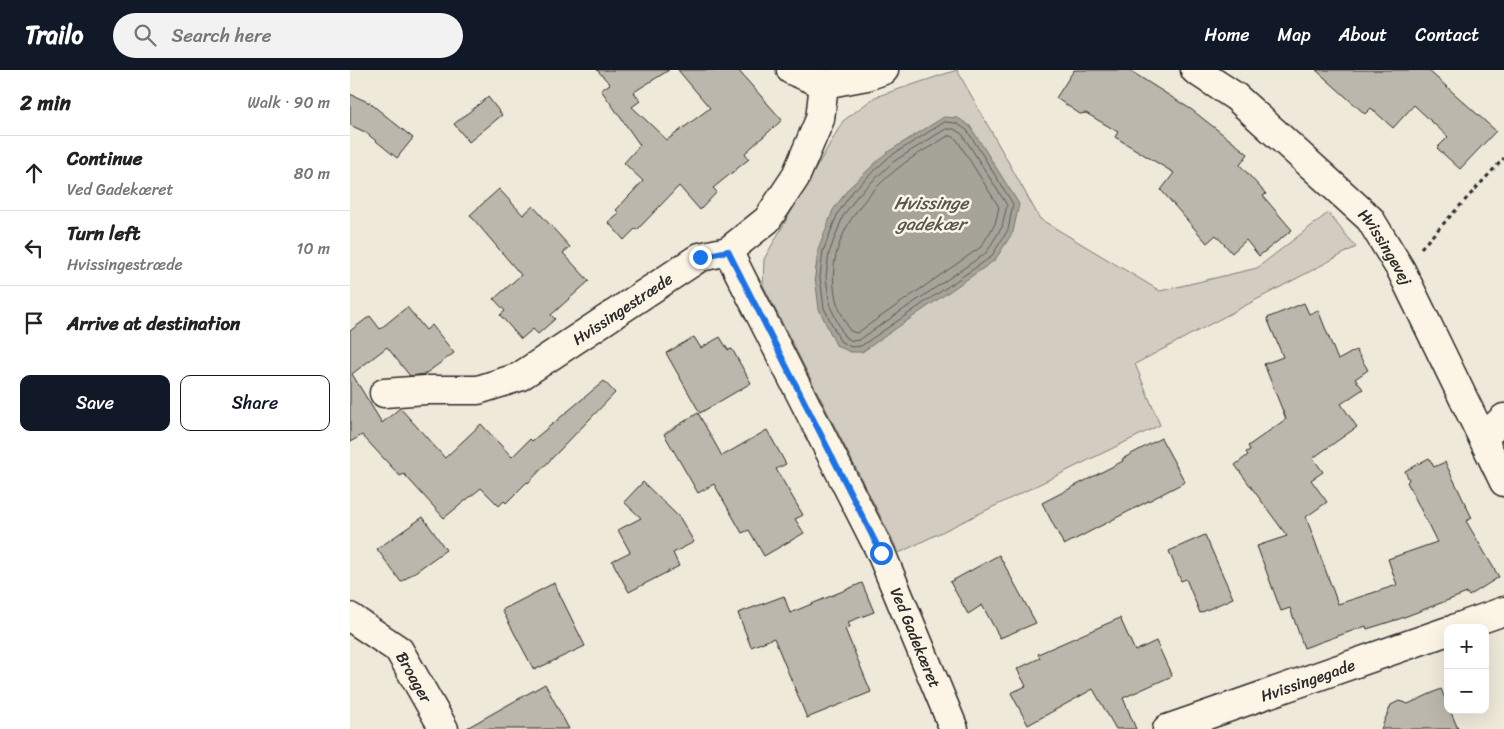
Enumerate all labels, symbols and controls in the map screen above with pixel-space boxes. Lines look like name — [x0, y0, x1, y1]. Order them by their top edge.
search box — [113, 13, 463, 58]
text: Trailo — [25, 14, 83, 56]
text: Search here — [171, 19, 272, 52]
text: Home — [1205, 19, 1250, 51]
text: Map — [1278, 19, 1311, 51]
text: About — [1339, 19, 1387, 51]
text: Contact — [1415, 19, 1479, 51]
icon: search — [131, 21, 159, 49]
text: 2 min — [20, 84, 71, 122]
text: Walk · 90 m — [248, 88, 330, 117]
text: Continue — [67, 142, 143, 175]
icon: ahead — [20, 159, 48, 187]
text: 80 m — [294, 159, 330, 188]
text: Ved Gadekæret — [67, 175, 174, 204]
water label: Hvissinge gadekær — [894, 187, 970, 240]
street label: Hvissingevej — [1351, 201, 1421, 291]
text: Turn left — [67, 217, 140, 250]
icon: left — [20, 234, 48, 262]
text: 10 m — [297, 234, 330, 263]
route end — [689, 246, 712, 269]
text: Hvissingestræde — [67, 250, 183, 279]
street label: Hvissingestræde — [566, 265, 679, 353]
text: Arrive at destination — [67, 307, 240, 340]
icon: arrive — [20, 309, 48, 337]
button: Save — [20, 375, 170, 431]
button: Share — [180, 375, 330, 431]
route start — [870, 542, 893, 565]
street label: Ved Gadekæret — [882, 583, 949, 692]
map controls — [1444, 624, 1489, 714]
button: + — [1444, 624, 1489, 669]
street label: Broager — [388, 646, 441, 710]
street label: Hvissingegade — [1256, 650, 1359, 710]
button: − — [1444, 669, 1489, 714]

